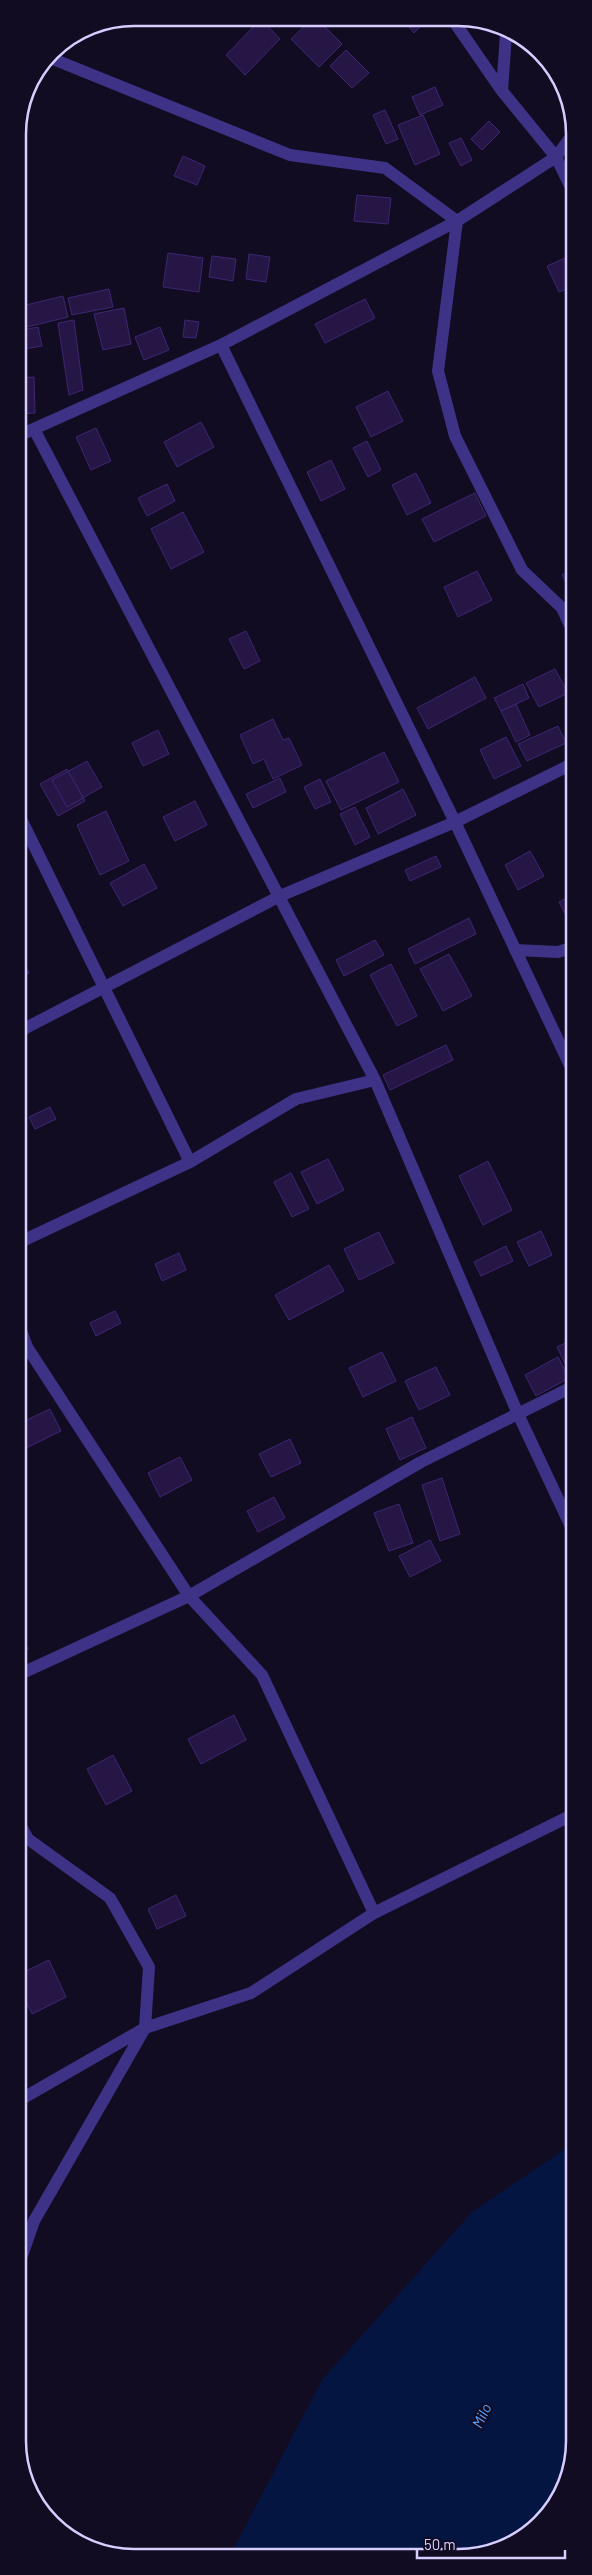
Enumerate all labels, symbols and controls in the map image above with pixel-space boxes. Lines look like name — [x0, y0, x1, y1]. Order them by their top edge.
water label: Milo — [467, 2400, 495, 2431]
scale bar — [417, 2528, 564, 2560]
text: 50 m — [424, 2535, 456, 2553]

